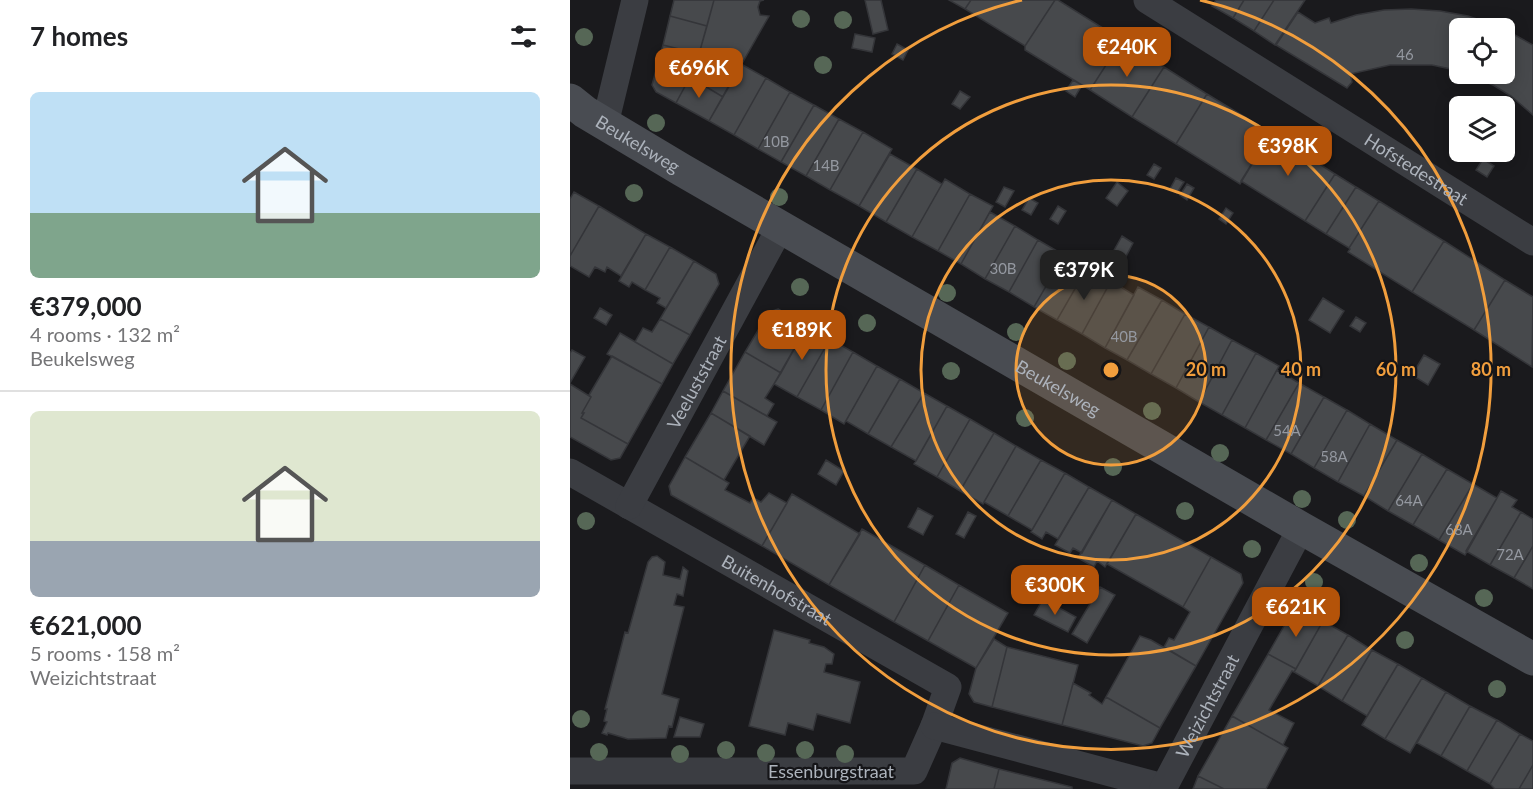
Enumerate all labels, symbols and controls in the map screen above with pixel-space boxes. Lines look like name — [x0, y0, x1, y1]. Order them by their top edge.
map controls — [1449, 18, 1515, 162]
button: locate — [1449, 18, 1515, 84]
text: 7 homes — [30, 20, 128, 52]
icon: filters — [507, 20, 540, 53]
pin: €240K — [1085, 27, 1169, 78]
text: €240K — [1097, 34, 1157, 58]
house number: 46 — [1396, 45, 1414, 63]
pin: €696K — [657, 48, 741, 99]
text: €696K — [669, 55, 729, 79]
button: layers — [1449, 96, 1515, 162]
street label: Beukelsweg — [592, 110, 684, 177]
pin: €398K — [1246, 126, 1330, 177]
street label: Hofstedestraat — [1361, 128, 1473, 210]
icon: home — [231, 131, 339, 239]
house number: 10B — [762, 132, 790, 150]
text: €398K — [1258, 133, 1318, 157]
house number: 14B — [812, 156, 840, 174]
pin: €379K — [1042, 250, 1126, 301]
text: €379K — [1054, 257, 1114, 281]
house number: 30B — [989, 259, 1017, 277]
text: €379,000 — [30, 290, 142, 322]
pin: €189K — [760, 310, 844, 361]
text: €189K — [772, 317, 832, 341]
text: 4 rooms · 132 m² — [30, 322, 180, 346]
house number: 40B — [1110, 327, 1138, 345]
street label: Veeluststraat — [662, 331, 731, 433]
text: Beukelsweg — [30, 346, 135, 370]
street label: Beukelsweg — [1012, 355, 1105, 421]
text: 20 m — [1186, 358, 1226, 380]
text: 40 m — [1281, 358, 1321, 380]
text: 60 m — [1376, 358, 1416, 380]
text: 80 m — [1471, 358, 1511, 380]
centre of rings — [1101, 360, 1121, 380]
house number: 54A — [1273, 421, 1302, 439]
house number: 58A — [1320, 447, 1349, 465]
icon: home — [231, 450, 339, 558]
house number: 64A — [1395, 491, 1424, 509]
house number: 68A — [1445, 520, 1474, 538]
house number: 72A — [1496, 545, 1525, 563]
street label: Buitenhofstraat — [718, 550, 836, 630]
pin: €300K — [1013, 565, 1097, 616]
text: €300K — [1025, 572, 1085, 596]
pin: €621K — [1254, 587, 1338, 638]
text: €621K — [1266, 594, 1326, 618]
text: €621,000 — [30, 609, 142, 641]
text: 5 rooms · 158 m² — [30, 641, 180, 665]
street label: Weizichtstraat — [1171, 650, 1244, 761]
text: Weizichtstraat — [30, 665, 156, 689]
street label: Essenburgstraat — [768, 760, 895, 782]

